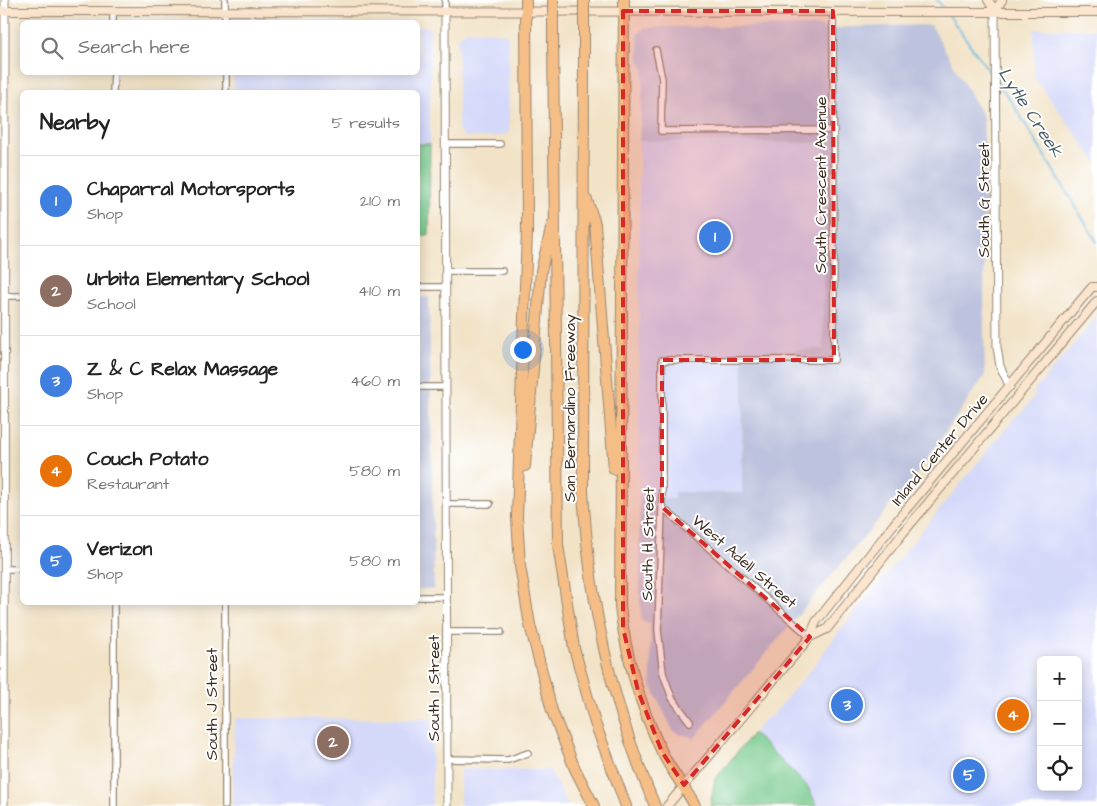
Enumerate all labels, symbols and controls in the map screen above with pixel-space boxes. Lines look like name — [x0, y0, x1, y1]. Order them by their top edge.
search box — [20, 20, 420, 75]
icon: search — [38, 34, 66, 62]
text: Search here — [78, 34, 190, 61]
water label: Lytle Creek — [991, 62, 1070, 163]
street label: South Crescent Avenue — [810, 96, 832, 273]
text: Nearby — [40, 108, 110, 137]
text: 5 results — [332, 112, 400, 134]
street label: South G Street — [973, 142, 995, 258]
text: Chaparral Motorsports — [87, 176, 295, 203]
text: 1 — [55, 190, 57, 212]
text: 210 m — [360, 190, 400, 212]
text: Shop — [87, 203, 123, 225]
pin: 1 — [699, 218, 731, 256]
text: Urbita Elementary School — [87, 266, 310, 293]
text: 2 — [51, 280, 61, 302]
text: 410 m — [358, 280, 400, 302]
text: School — [87, 293, 136, 315]
street label: San Bernardino Freeway — [559, 314, 582, 502]
your location — [510, 337, 536, 363]
text: Z & C Relax Massage — [87, 356, 278, 383]
text: 3 — [52, 370, 60, 392]
text: 460 m — [350, 370, 400, 392]
text: Shop — [87, 383, 123, 405]
street label: Inland Center Drive — [886, 388, 994, 511]
text: Couch Potato — [87, 446, 208, 473]
text: 4 — [51, 460, 61, 482]
text: 580 m — [349, 460, 400, 482]
text: Restaurant — [87, 473, 169, 495]
street label: South H Street — [636, 486, 660, 601]
street label: West Adell Street — [687, 510, 802, 614]
text: Verizon — [87, 536, 152, 563]
text: 5 — [50, 550, 62, 572]
text: 580 m — [349, 550, 400, 572]
text: Shop — [87, 563, 123, 585]
street label: South I Street — [423, 634, 445, 741]
street label: South J Street — [201, 647, 223, 760]
map controls — [1037, 656, 1082, 791]
button: + — [1037, 656, 1082, 701]
pin: 3 — [831, 686, 863, 724]
pin: 4 — [997, 696, 1029, 734]
button: − — [1037, 701, 1082, 746]
pin: 2 — [317, 723, 349, 761]
button: locate — [1037, 746, 1082, 791]
pin: 5 — [953, 756, 985, 794]

